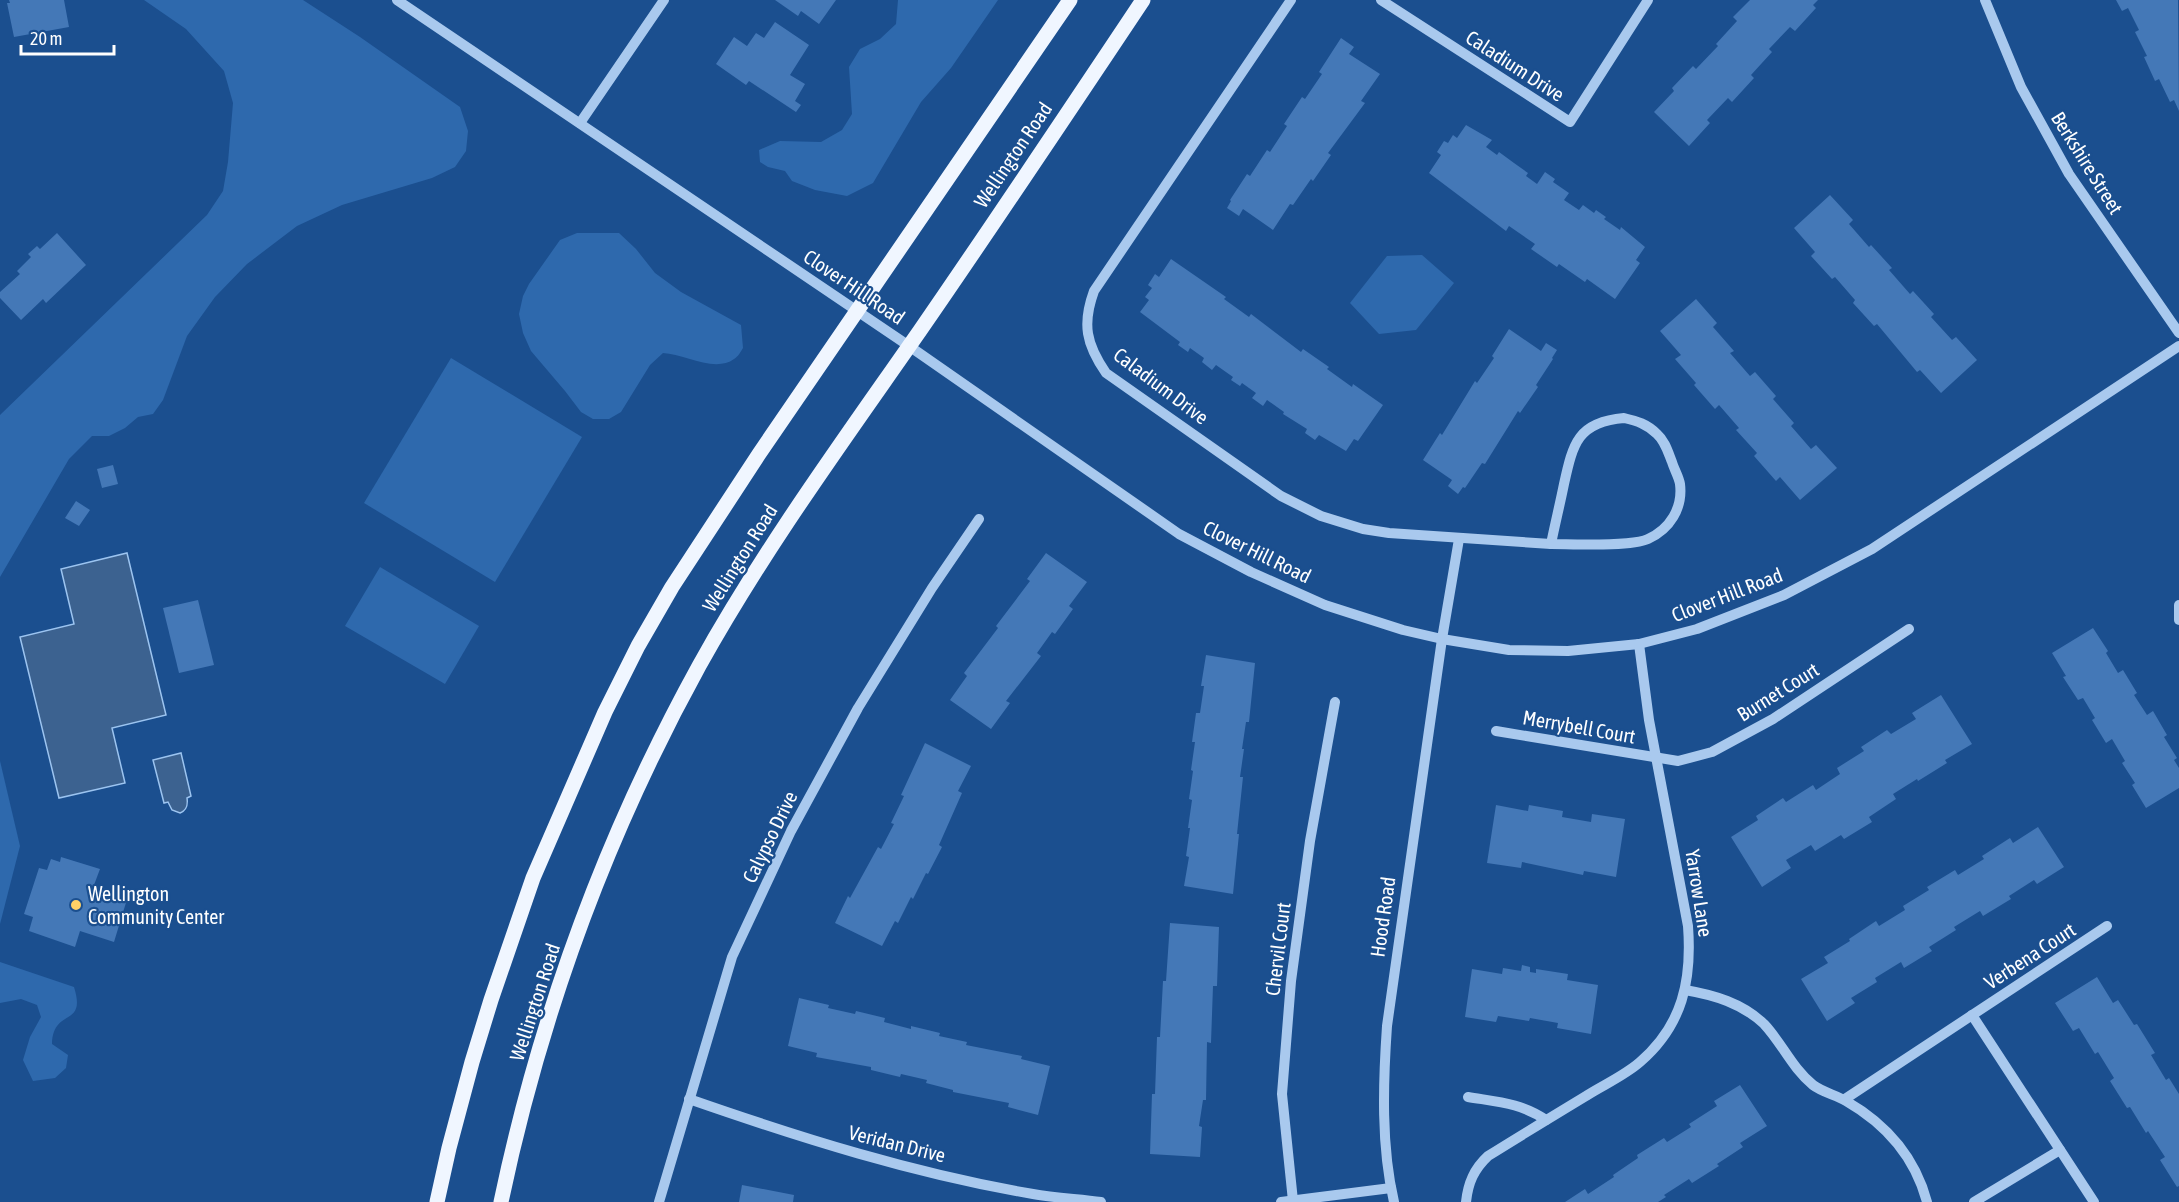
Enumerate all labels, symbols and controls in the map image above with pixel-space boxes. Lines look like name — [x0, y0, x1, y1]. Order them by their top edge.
scale bar — [21, 18, 114, 56]
street label: Caladium Drive — [1462, 25, 1569, 106]
text: 20 m — [30, 28, 62, 49]
street label: Wellington Road — [969, 98, 1056, 212]
street label: Berkshire Street — [2047, 107, 2128, 218]
street label: Clover Hill Road — [799, 244, 909, 329]
street label: Caladium Drive — [1109, 343, 1213, 429]
street label: Wellington Road — [697, 500, 782, 616]
street label: Clover Hill Road — [1200, 516, 1315, 587]
street label: Clover Hill Road — [1668, 563, 1785, 626]
street label: Burnet Court — [1733, 657, 1823, 726]
street label: Merrybell Court — [1521, 705, 1637, 748]
street label: Calypso Drive — [737, 787, 802, 886]
street label: Yarrow Lane — [1681, 847, 1718, 938]
street label: Hood Road — [1365, 875, 1400, 959]
place label: Wellington Community Center — [88, 882, 225, 928]
marker: Wellington Community Center — [69, 898, 83, 912]
street label: Chervil Court — [1260, 901, 1295, 997]
street label: Verbena Court — [1980, 917, 2080, 994]
street label: Wellington Road — [505, 940, 564, 1063]
street label: Veridan Drive — [846, 1120, 948, 1167]

